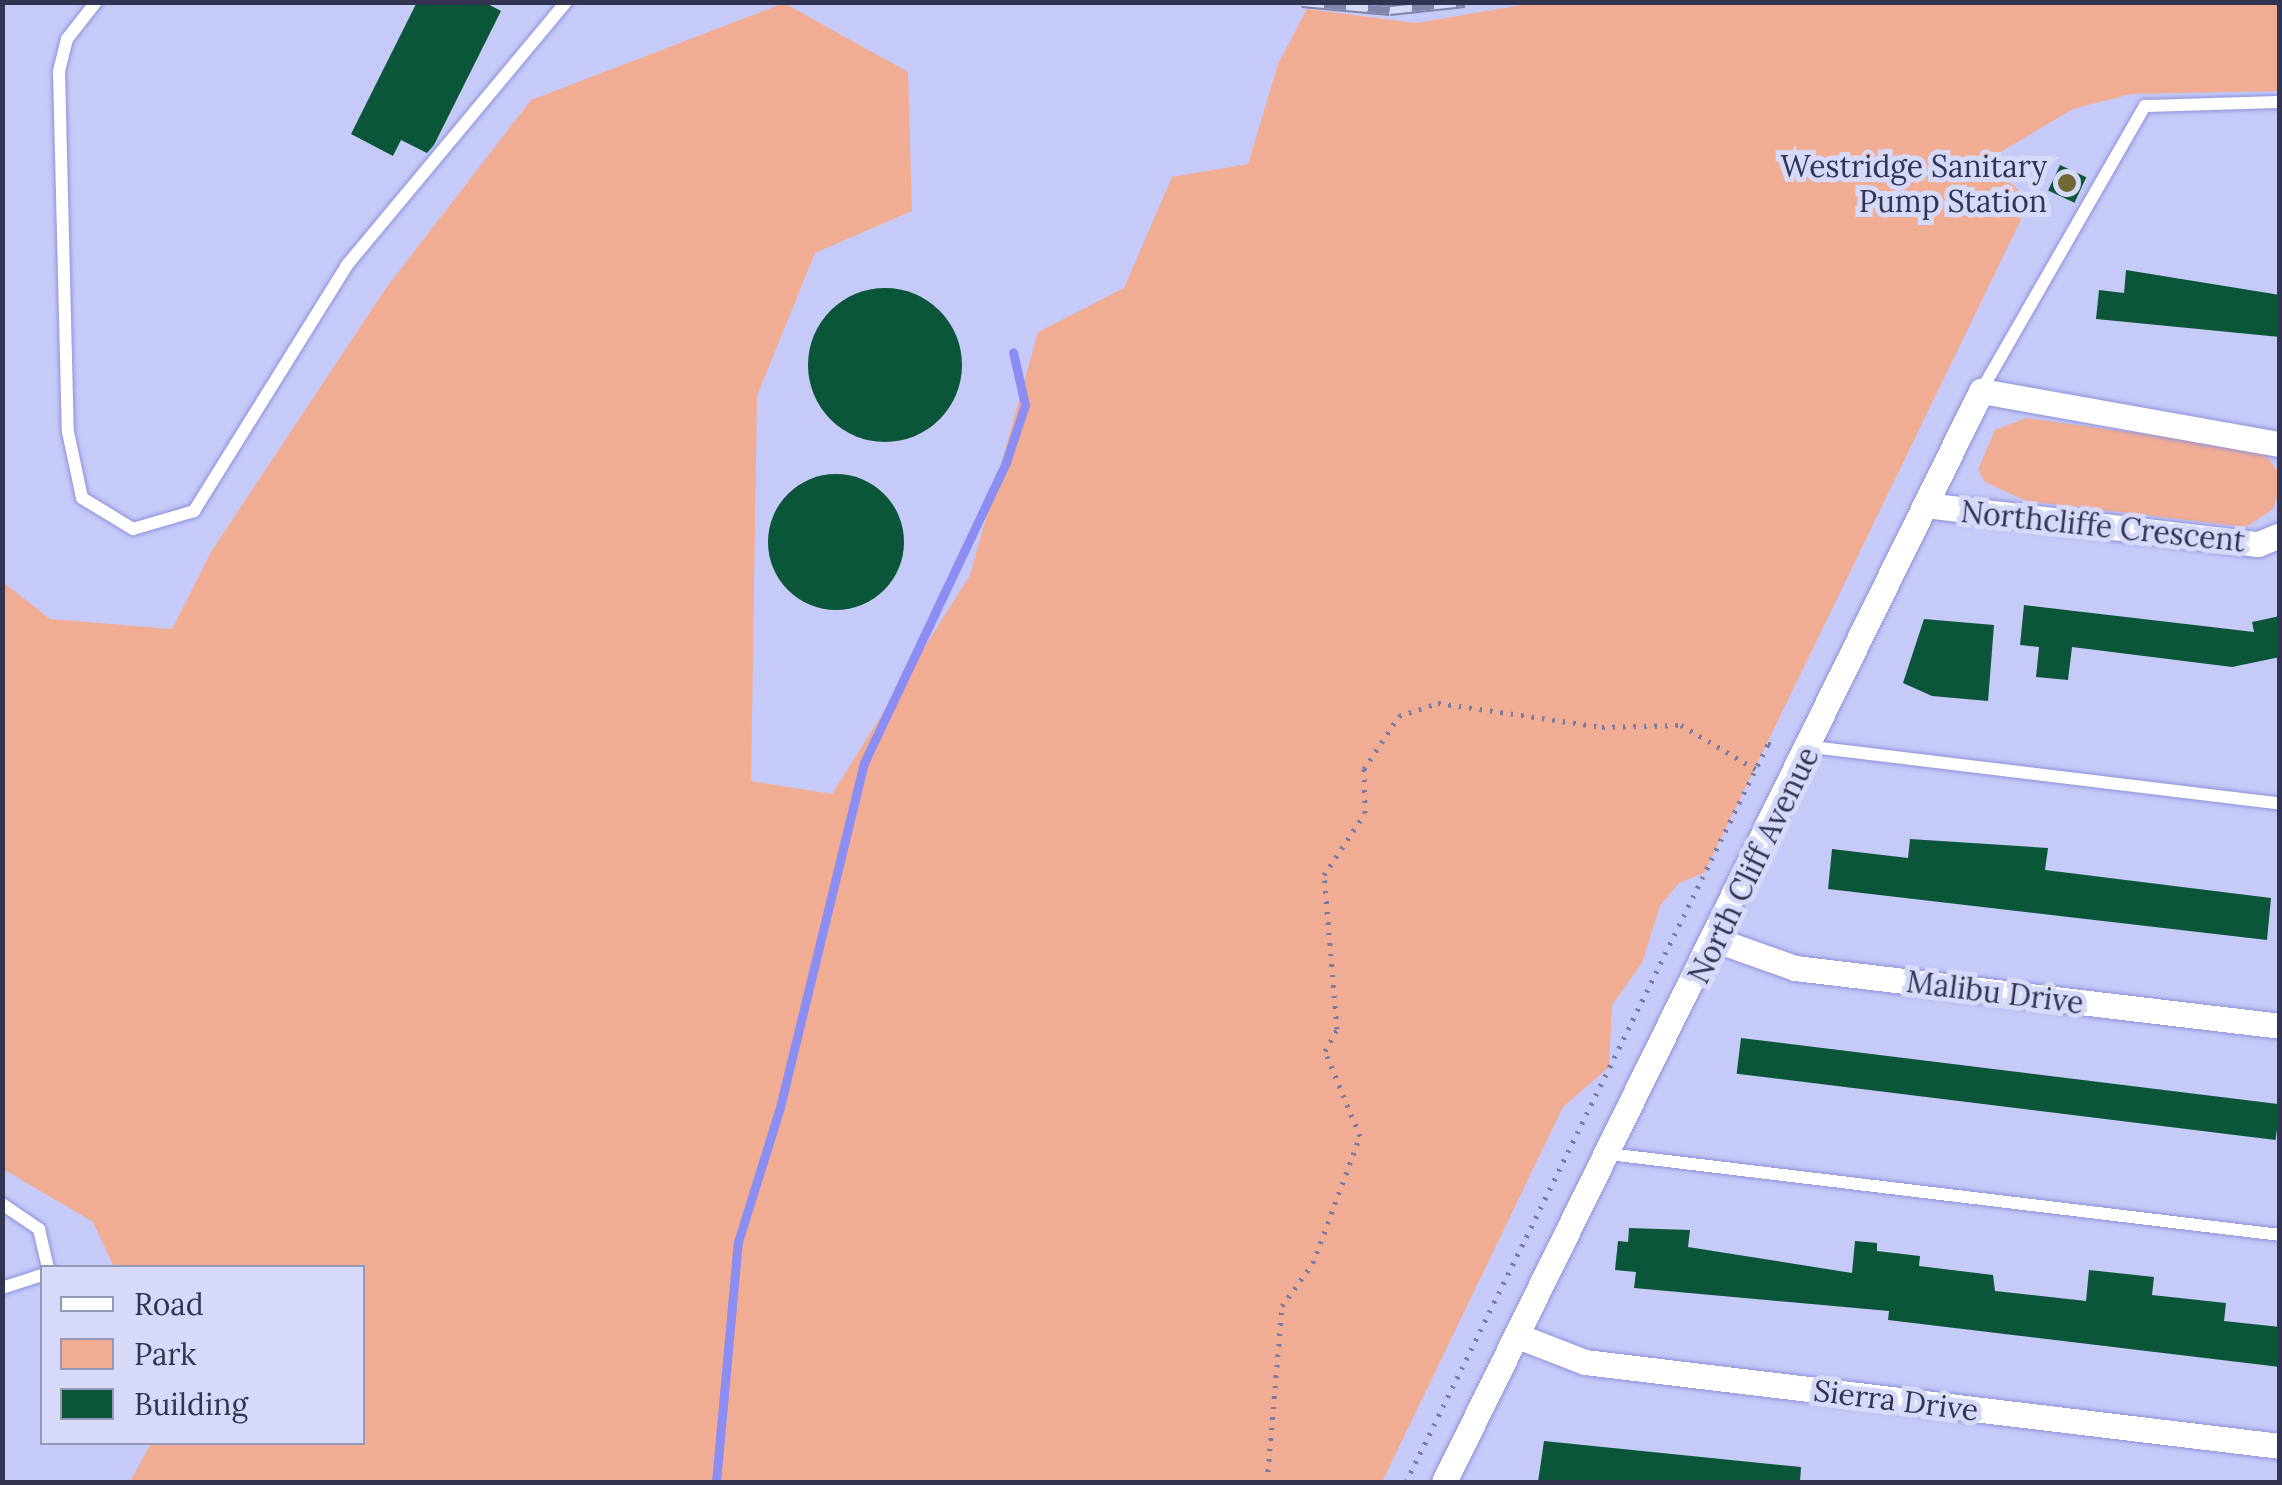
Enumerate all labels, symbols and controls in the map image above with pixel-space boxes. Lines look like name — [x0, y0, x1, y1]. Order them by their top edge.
place label: Westridge Sanitary Pump Station — [1781, 148, 2047, 218]
marker: Westridge Sanitary Pump Station — [2056, 172, 2078, 194]
street label: Northcliffe Crescent — [1959, 493, 2247, 559]
street label: North Cliff Avenue — [1680, 741, 1826, 989]
street label: Malibu Drive — [1905, 963, 2085, 1021]
legend — [40, 1265, 365, 1445]
text: Road — [134, 1285, 204, 1323]
text: Park — [134, 1335, 196, 1373]
street label: Sierra Drive — [1812, 1372, 1980, 1428]
text: Building — [134, 1385, 248, 1423]

